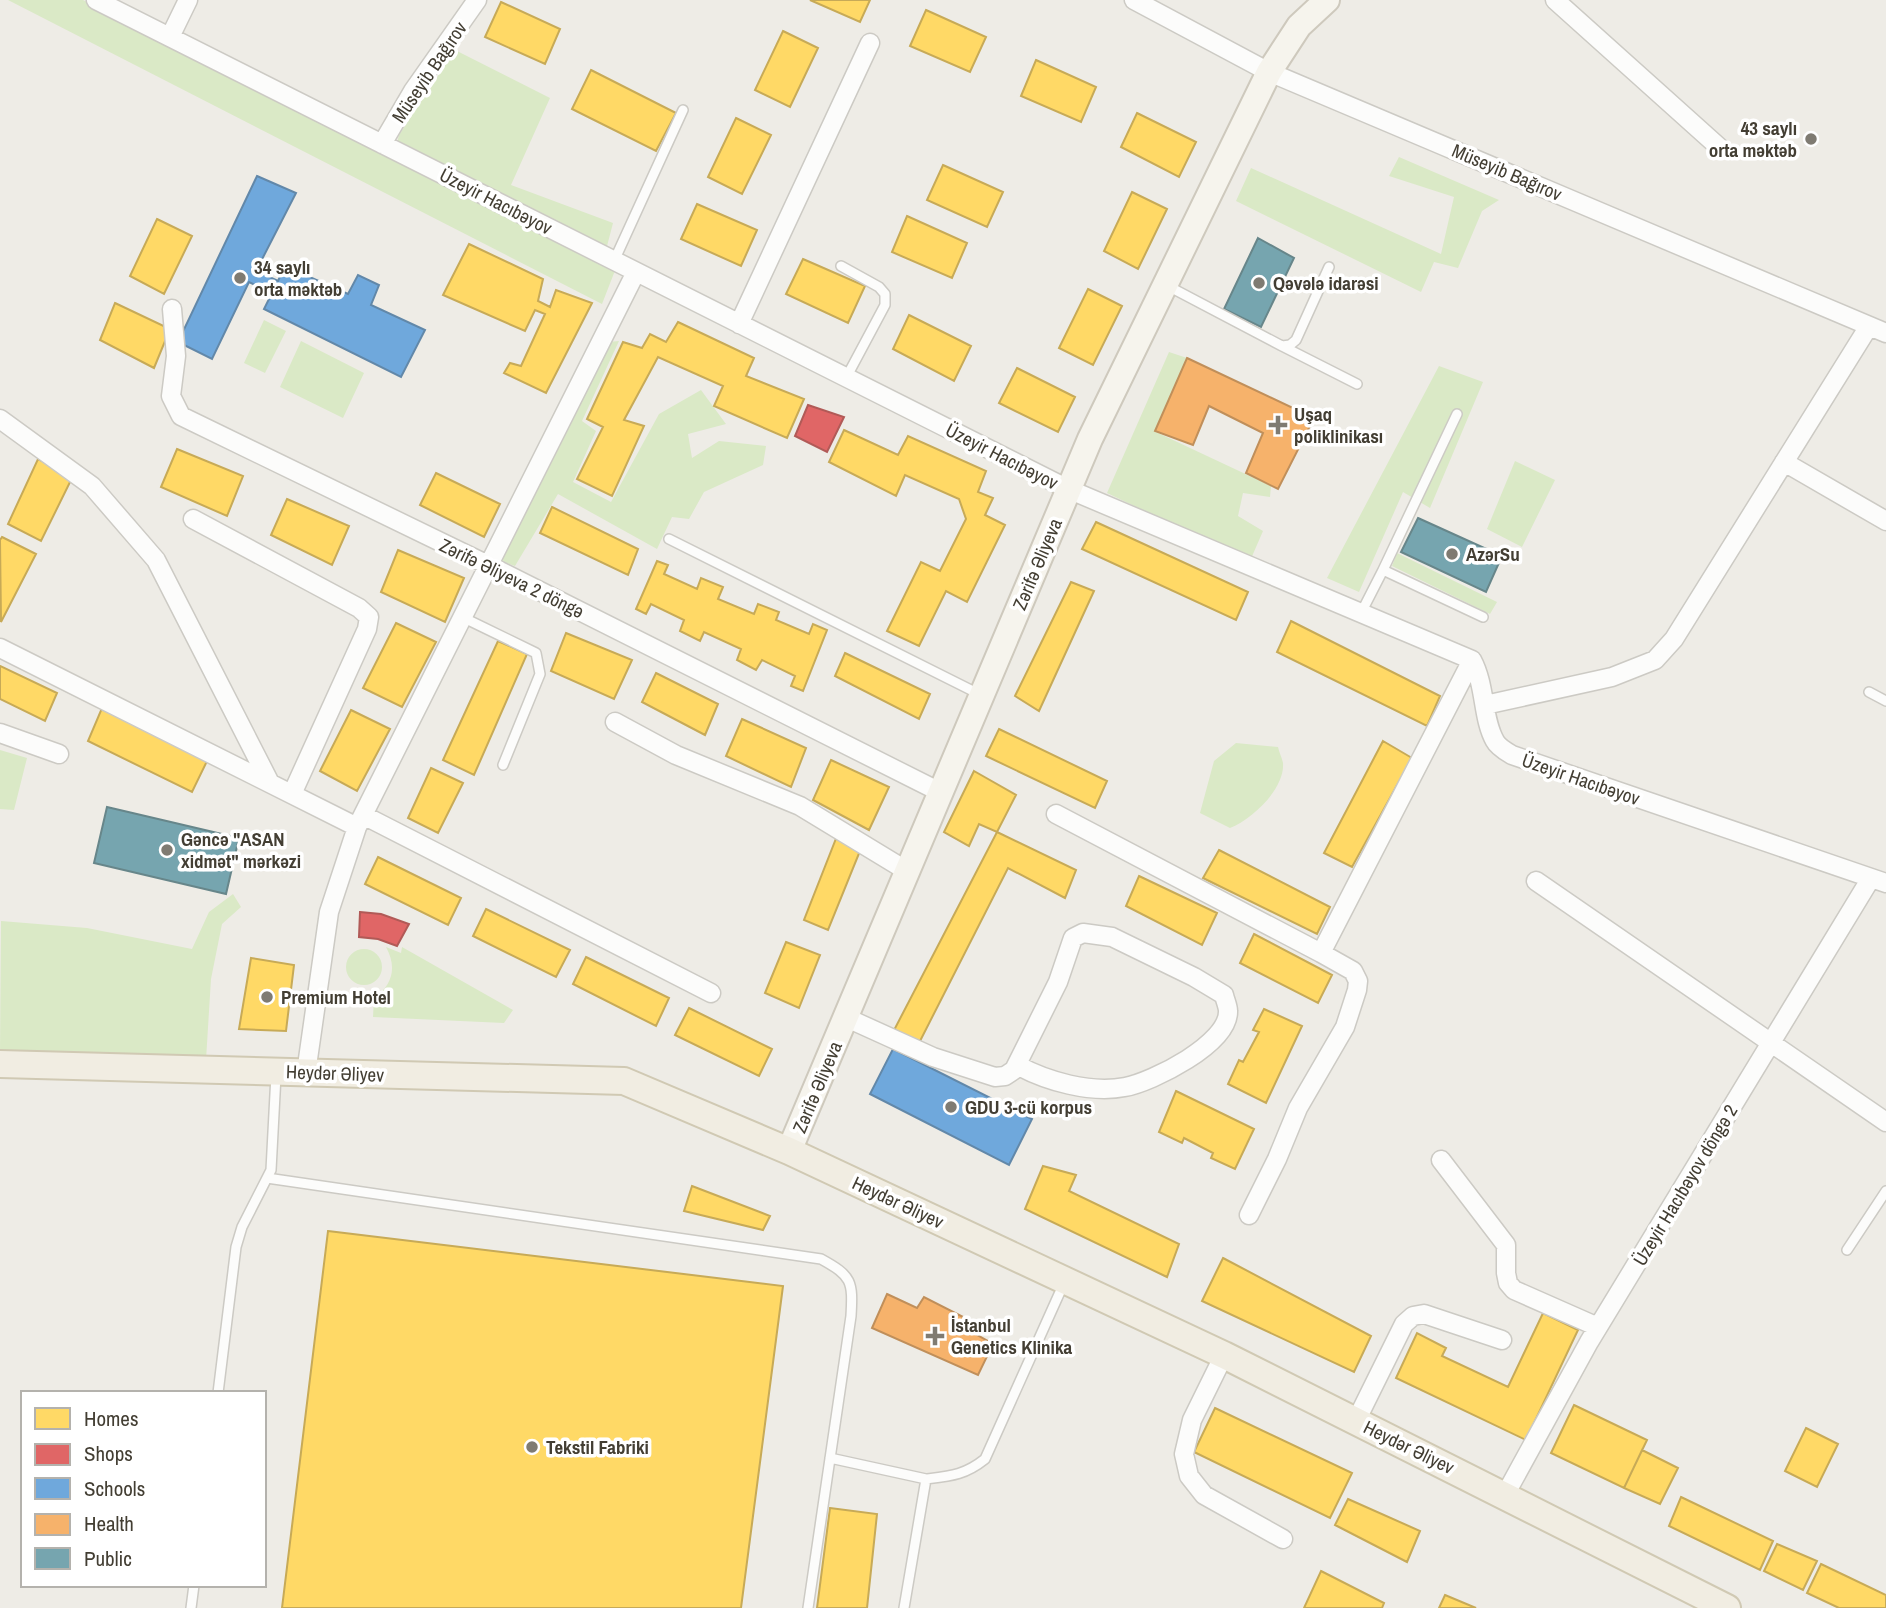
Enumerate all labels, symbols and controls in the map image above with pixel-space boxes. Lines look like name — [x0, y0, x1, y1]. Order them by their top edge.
street label: Müseyib Bağırov — [386, 16, 473, 128]
place label: 43 saylı orta məktəb — [1709, 115, 1797, 163]
marker: 43 saylı orta məktəb — [1803, 131, 1819, 147]
street label: Müseyib Bağırov — [1448, 137, 1566, 207]
street label: Üzeyir Hacıbəyov — [435, 162, 557, 241]
place label: 34 saylı orta məktəb — [254, 254, 342, 302]
marker: 34 saylı orta məktəb — [232, 270, 248, 286]
place label: Qəvələ idarəsi — [1273, 270, 1379, 296]
marker: Qəvələ idarəsi — [1251, 275, 1267, 291]
place label: Uşaq poliklinikası — [1294, 401, 1383, 449]
marker: Uşaq poliklinikası — [1268, 415, 1288, 435]
street label: Üzeyir Hacıbəyov — [941, 417, 1063, 496]
street label: Zərifə Əliyeva — [1006, 514, 1068, 614]
street label: Zərifə Əliyeva 2 döngə — [435, 532, 589, 624]
place label: AzərSu — [1466, 541, 1520, 567]
marker: AzərSu — [1444, 546, 1460, 562]
street label: Üzeyir Hacıbəyov — [1519, 747, 1644, 811]
place label: Gəncə "ASAN xidmət" mərkəzi — [181, 826, 301, 874]
marker: Gəncə "ASAN xidmət" mərkəzi — [159, 842, 175, 858]
place label: Premium Hotel — [281, 984, 391, 1010]
marker: Premium Hotel — [259, 989, 275, 1005]
street label: Zərifə Əliyeva — [786, 1037, 848, 1137]
street label: Heydər Əliyev — [286, 1058, 385, 1088]
place label: GDU 3-cü korpus — [965, 1094, 1092, 1120]
marker: GDU 3-cü korpus — [943, 1099, 959, 1115]
street label: Üzeyir Hacıbəyov döngə 2 — [1627, 1100, 1743, 1270]
street label: Heydər Əliyev — [848, 1170, 948, 1235]
place label: İstanbul Genetics Klinika — [951, 1312, 1073, 1360]
marker: İstanbul Genetics Klinika — [925, 1326, 945, 1346]
legend — [21, 1391, 266, 1587]
text: Homes — [84, 1404, 139, 1433]
street label: Heydər Əliyev — [1359, 1414, 1459, 1480]
place label: Tekstil Fabriki — [546, 1434, 649, 1460]
text: Shops — [84, 1439, 133, 1468]
marker: Tekstil Fabriki — [524, 1439, 540, 1455]
text: Schools — [84, 1474, 145, 1503]
text: Health — [84, 1509, 134, 1538]
text: Public — [84, 1544, 132, 1573]

